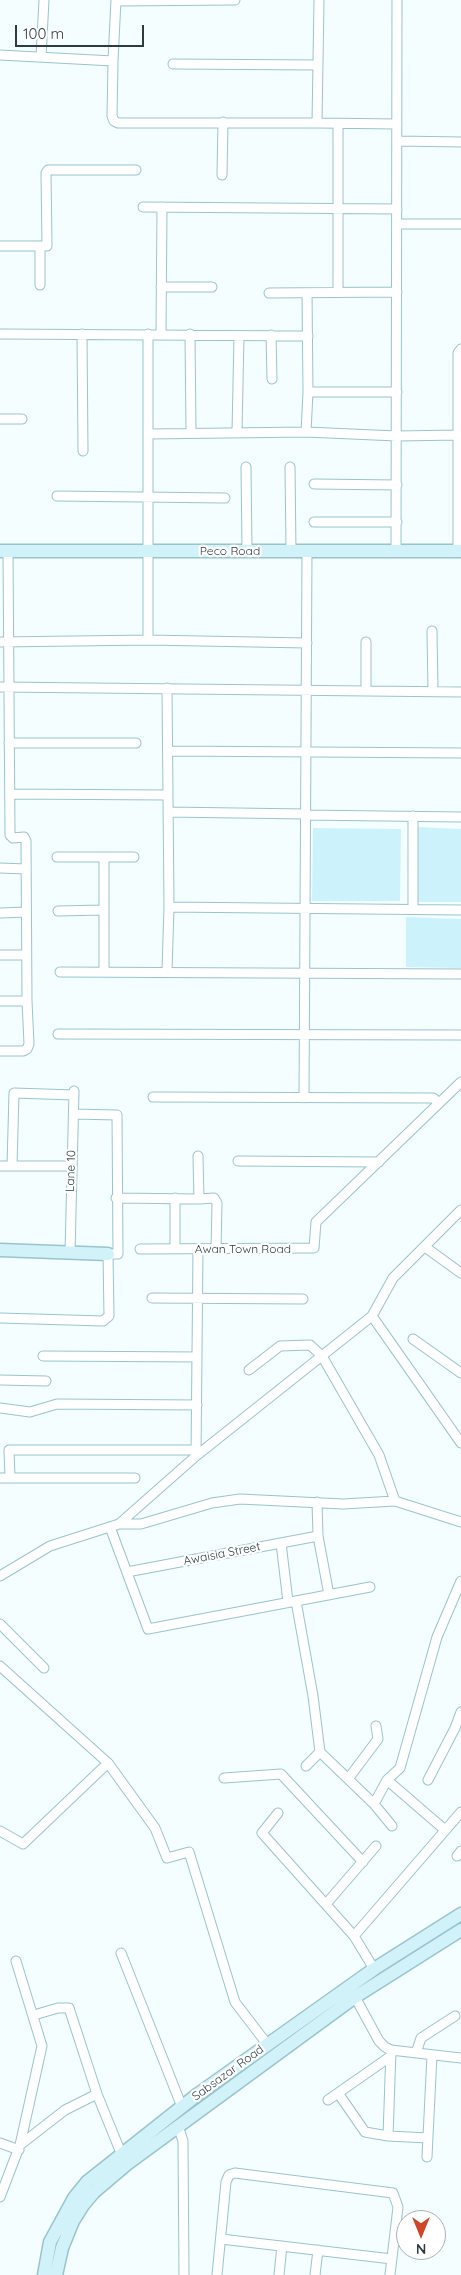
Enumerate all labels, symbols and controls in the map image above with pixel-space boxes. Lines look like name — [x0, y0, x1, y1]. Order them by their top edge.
scale bar — [18, 15, 146, 47]
text: 100 m — [23, 24, 64, 43]
street label: Peco Road — [200, 544, 260, 558]
street label: Lane 10 — [63, 1150, 79, 1192]
street label: Awan Town Road — [195, 1242, 291, 1256]
street label: Awaisia Street — [182, 1539, 262, 1569]
street label: Sabsazar Road — [189, 2042, 267, 2104]
north arrow — [396, 2210, 446, 2260]
text: N — [416, 2240, 426, 2258]

